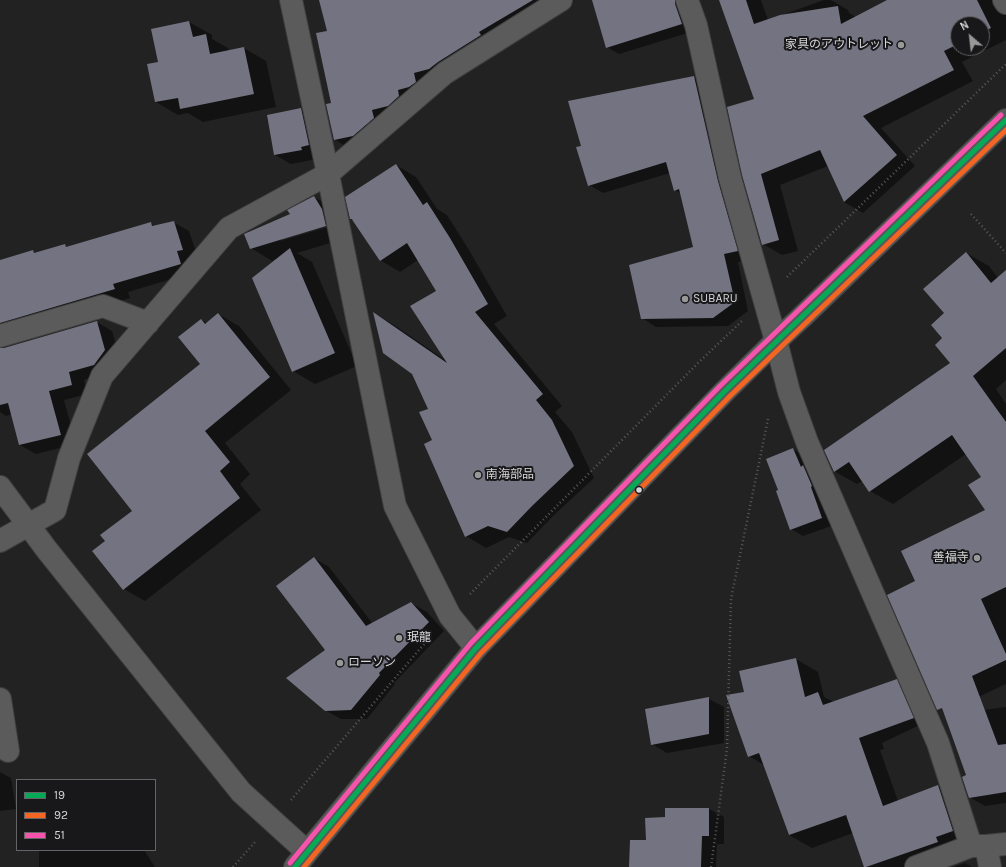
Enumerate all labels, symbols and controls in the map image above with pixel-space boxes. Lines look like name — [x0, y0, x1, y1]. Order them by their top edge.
north arrow — [950, 16, 990, 56]
text: N — [958, 18, 971, 33]
place label: 家具のアウトレット — [785, 38, 893, 52]
marker: 家具のアウトレット — [896, 40, 906, 50]
place label: SUBARU — [693, 292, 738, 306]
marker: SUBARU — [680, 294, 690, 304]
place label: 南海部品 — [486, 468, 534, 482]
marker: 南海部品 — [473, 470, 483, 480]
unlabelled marker — [634, 485, 644, 495]
place label: 善福寺 — [933, 551, 969, 565]
marker: 善福寺 — [972, 553, 982, 563]
place label: 珉龍 — [407, 631, 431, 645]
marker: 珉龍 — [394, 633, 404, 643]
place label: ローソン — [348, 656, 396, 670]
marker: ローソン — [335, 658, 345, 668]
legend — [16, 779, 156, 851]
text: 19 — [54, 788, 65, 802]
text: 92 — [54, 808, 68, 822]
text: 51 — [54, 828, 65, 842]

